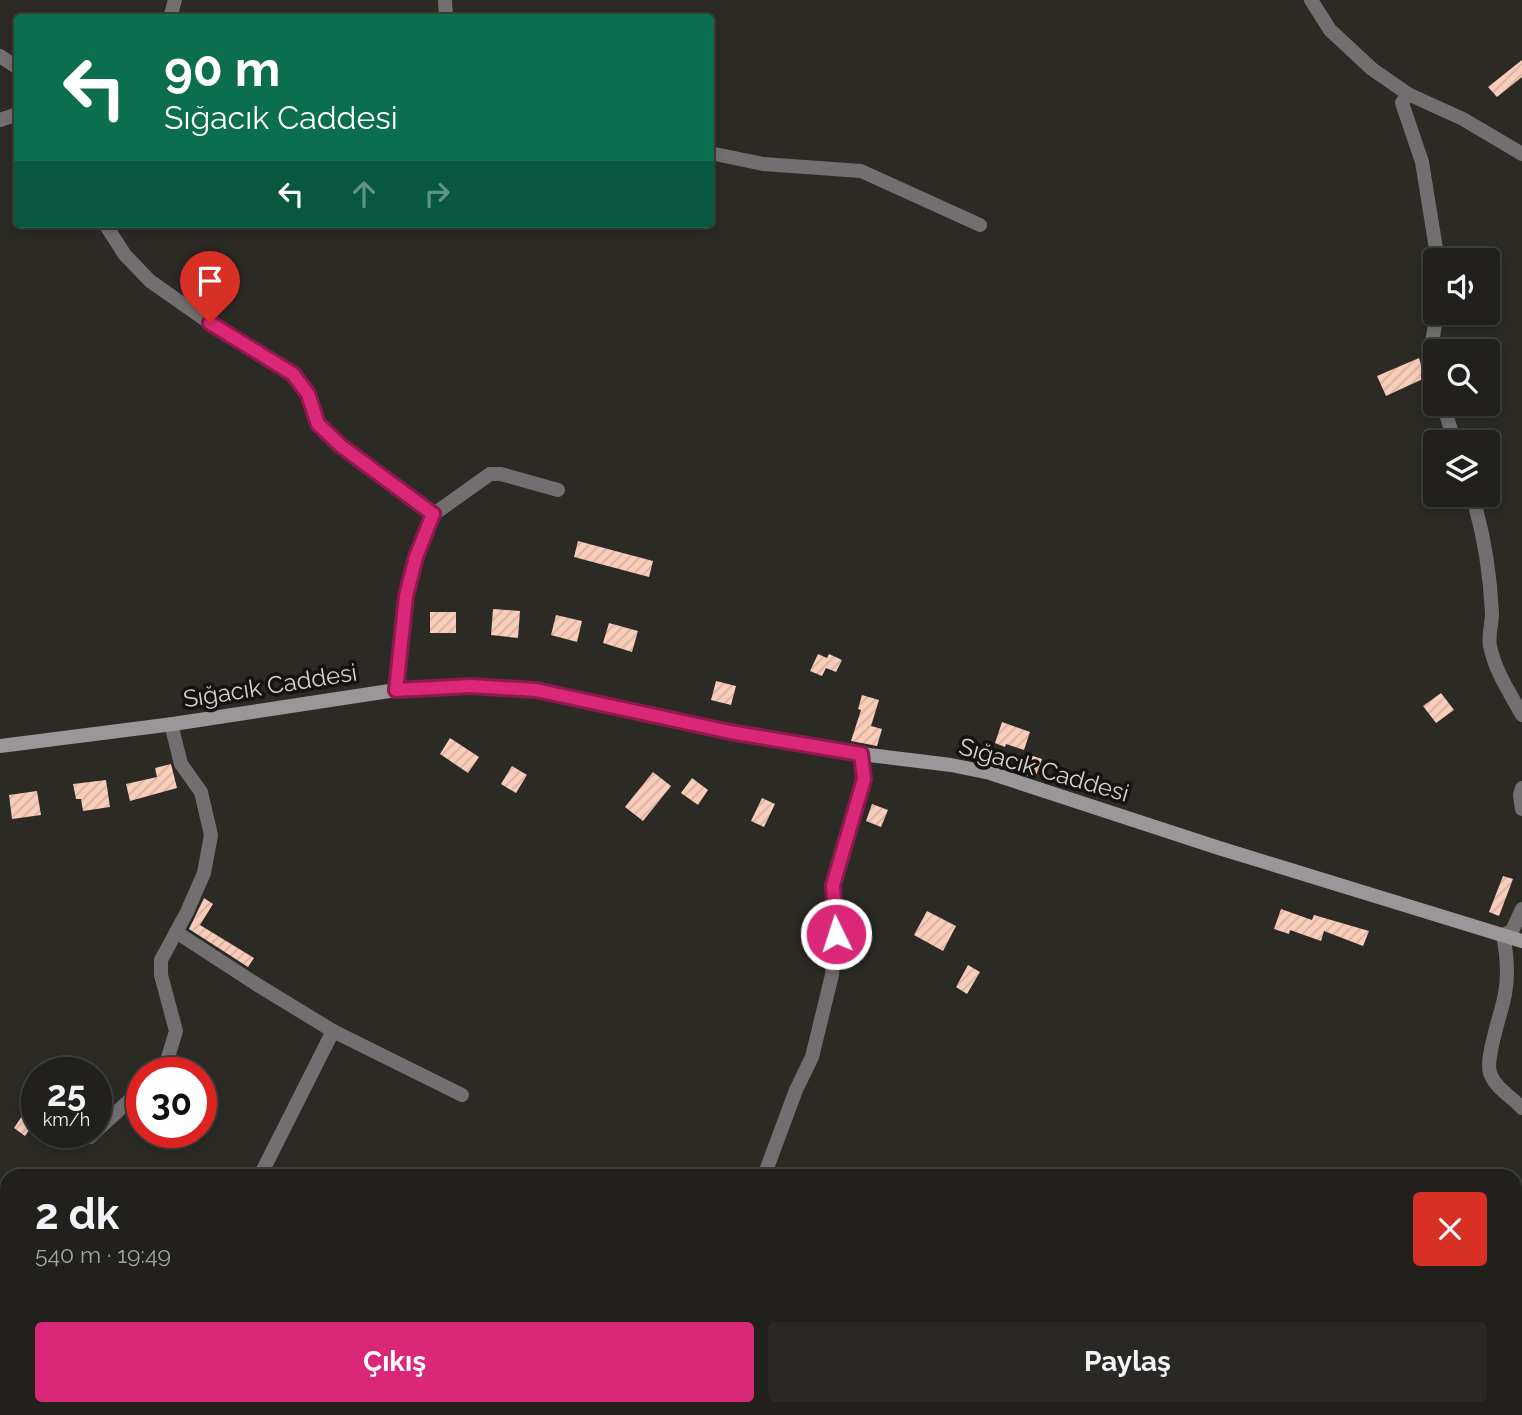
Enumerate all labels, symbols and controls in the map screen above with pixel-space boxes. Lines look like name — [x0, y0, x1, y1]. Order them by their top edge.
text: 90 m — [164, 40, 280, 97]
icon: left — [49, 42, 140, 133]
text: Sığacık Caddesi — [164, 99, 398, 136]
icon: left — [272, 175, 310, 213]
icon: ahead — [345, 175, 383, 213]
icon: right — [418, 175, 456, 213]
map controls — [1423, 248, 1500, 507]
button: sound — [1423, 248, 1500, 325]
pin — [180, 251, 240, 323]
icon: arrive — [191, 262, 229, 300]
button: search — [1423, 339, 1500, 416]
button: layers — [1423, 430, 1500, 507]
street label: Sığacık Caddesi — [181, 657, 359, 714]
street label: Sığacık Caddesi — [956, 731, 1132, 808]
position arrow — [799, 897, 873, 971]
speed limit sign: 30 — [126, 1057, 217, 1148]
text: 25 — [47, 1073, 86, 1114]
text: km/h — [43, 1109, 90, 1130]
text: 2 dk — [35, 1190, 119, 1239]
button: close — [1413, 1192, 1487, 1266]
text: 540 m · 19:49 — [35, 1241, 171, 1268]
button: Çıkış — [35, 1322, 754, 1402]
button: Paylaş — [768, 1322, 1487, 1402]

